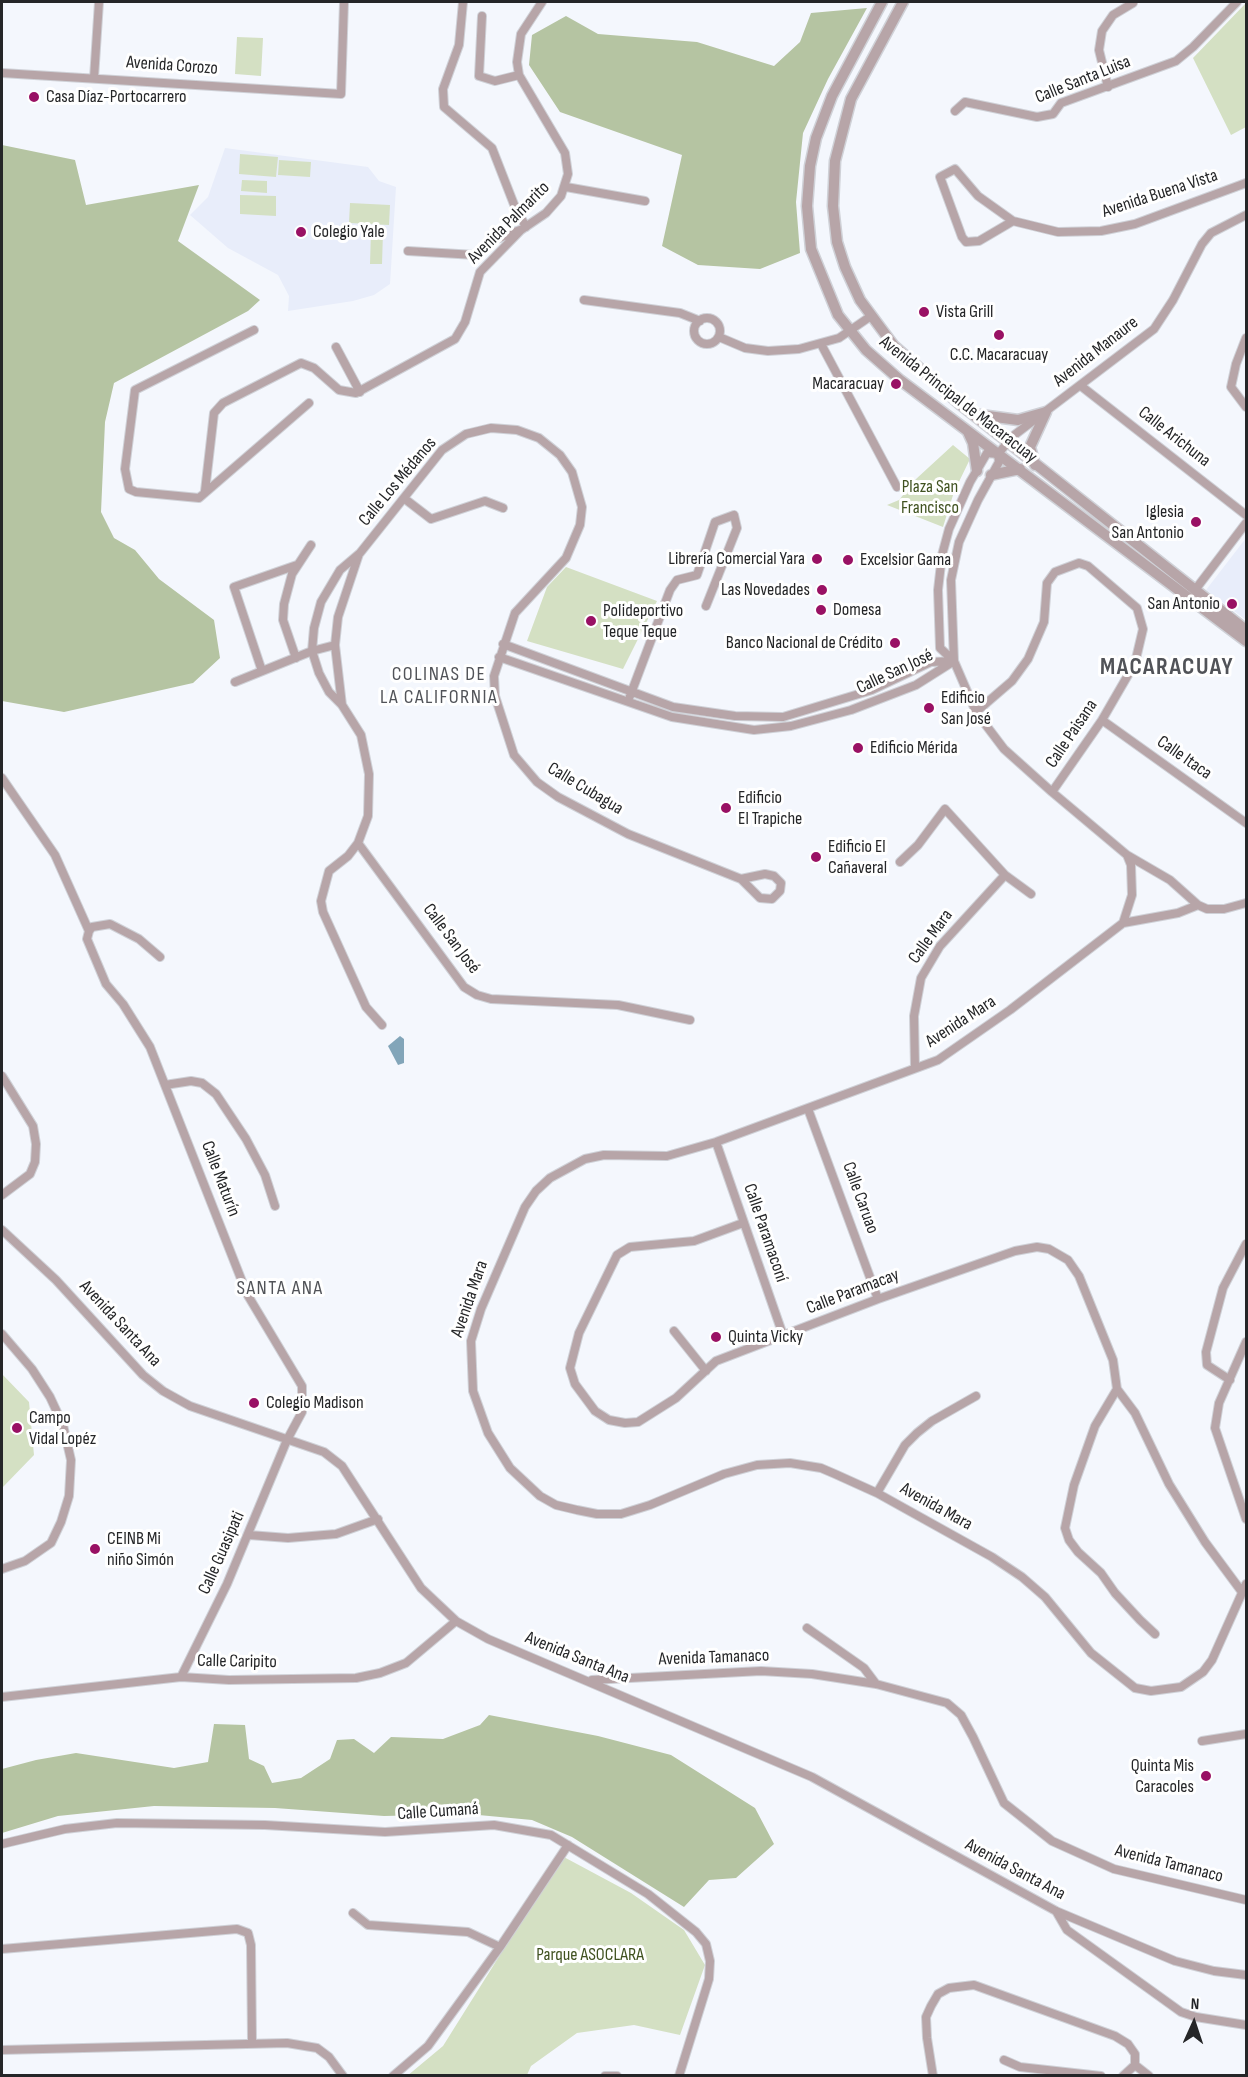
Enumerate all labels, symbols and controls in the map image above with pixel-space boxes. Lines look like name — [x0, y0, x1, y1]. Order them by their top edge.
street label: Calle Santa Luisa — [1032, 51, 1134, 109]
street label: Avenida Corozo — [125, 52, 219, 80]
place label: Casa Díaz-Portocarrero — [46, 86, 186, 108]
marker: Casa Díaz-Portocarrero — [27, 90, 41, 104]
street label: Avenida Buena Vista — [1099, 165, 1221, 223]
street label: Avenida Palmarito — [463, 177, 555, 269]
place label: Colegio Yale — [313, 221, 385, 243]
marker: Colegio Yale — [294, 225, 308, 239]
place label: Vista Grill — [936, 301, 993, 323]
marker: Vista Grill — [917, 305, 931, 319]
street label: Avenida Manaure — [1049, 312, 1143, 392]
marker: C.C. Macaracuay — [992, 328, 1006, 342]
street label: Avenida Principal de Macaracuay — [875, 332, 1041, 468]
place label: C.C. Macaracuay — [950, 344, 1048, 366]
place label: Macaracuay — [812, 373, 884, 395]
marker: Macaracuay — [889, 377, 903, 391]
street label: Calle Arichuna — [1134, 402, 1214, 472]
street label: Calle Los Médanos — [355, 433, 441, 531]
park label: Plaza San Francisco — [901, 476, 959, 518]
place label: Iglesia San Antonio — [1112, 501, 1184, 544]
marker: Iglesia San Antonio — [1189, 515, 1203, 529]
place label: Librería Comercial Yara — [668, 548, 805, 570]
place label: Excelsior Gama — [860, 549, 951, 571]
marker: Librería Comercial Yara — [810, 552, 824, 566]
marker: Excelsior Gama — [841, 553, 855, 567]
place label: Las Novedades — [721, 579, 810, 601]
marker: Las Novedades — [815, 583, 829, 597]
place label: San Antonio — [1148, 593, 1220, 615]
marker: San Antonio — [1225, 597, 1239, 611]
place label: Domesa — [833, 599, 881, 621]
place label: Polideportivo Teque Teque — [603, 600, 683, 642]
marker: Domesa — [814, 603, 828, 617]
marker: Polideportivo Teque Teque — [584, 614, 598, 628]
place label: Banco Nacional de Crédito — [726, 632, 883, 654]
marker: Banco Nacional de Crédito — [888, 636, 902, 650]
street label: Calle San José — [853, 645, 937, 699]
district label: MACARACUAY — [1100, 654, 1234, 682]
district label: COLINAS DE LA CALIFORNIA — [380, 663, 498, 710]
place label: Edificio San José — [941, 687, 991, 730]
street label: Calle Paisana — [1041, 696, 1103, 772]
marker: Edificio San José — [922, 701, 936, 715]
street label: Calle Itaca — [1152, 731, 1216, 785]
place label: Edificio Mérida — [870, 737, 958, 759]
marker: Edificio Mérida — [851, 741, 865, 755]
street label: Calle Cubagua — [543, 758, 627, 820]
place label: Edificio El Trapiche — [738, 787, 802, 830]
marker: Edificio El Trapiche — [719, 801, 733, 815]
place label: Edificio El Cañaveral — [828, 836, 887, 878]
marker: Edificio El Cañaveral — [809, 850, 823, 864]
street label: Calle San José — [418, 900, 484, 978]
street label: Calle Mara — [904, 906, 958, 968]
street label: Avenida Mara — [922, 991, 1000, 1053]
street label: Calle Maturín — [196, 1138, 244, 1220]
street label: Calle Caruao — [837, 1159, 883, 1237]
street label: Calle Paramaconí — [738, 1181, 792, 1285]
street label: Avenida Mara — [447, 1258, 493, 1340]
street label: Calle Paramacay — [804, 1264, 902, 1320]
street label: Avenida Santa Ana — [75, 1276, 165, 1372]
district label: SANTA ANA — [236, 1277, 324, 1301]
place label: Quinta Vicky — [728, 1326, 803, 1348]
marker: Quinta Vicky — [709, 1330, 723, 1344]
place label: Colegio Madison — [266, 1392, 364, 1414]
marker: Colegio Madison — [247, 1396, 261, 1410]
place label: Campo Vidal Lopéz — [29, 1407, 96, 1450]
marker: Campo Vidal Lopéz — [10, 1421, 24, 1435]
street label: Avenida Mara — [896, 1478, 976, 1536]
street label: Calle Guasipati — [194, 1508, 250, 1598]
place label: CEINB Mi niño Simón — [107, 1528, 174, 1570]
marker: CEINB Mi niño Simón — [88, 1542, 102, 1556]
street label: Avenida Santa Ana — [522, 1627, 632, 1689]
street label: Avenida Tamanaco — [658, 1645, 770, 1671]
street label: Calle Caripito — [197, 1651, 277, 1673]
place label: Quinta Mis Caracoles — [1131, 1755, 1194, 1798]
marker: Quinta Mis Caracoles — [1199, 1769, 1213, 1783]
street label: Calle Cumaná — [397, 1798, 479, 1826]
street label: Avenida Santa Ana — [961, 1835, 1069, 1905]
street label: Avenida Tamanaco — [1113, 1840, 1225, 1888]
park label: Parque ASOCLARA — [536, 1944, 644, 1966]
north arrow — [1164, 1993, 1224, 2053]
text: N — [1190, 1995, 1200, 2014]

